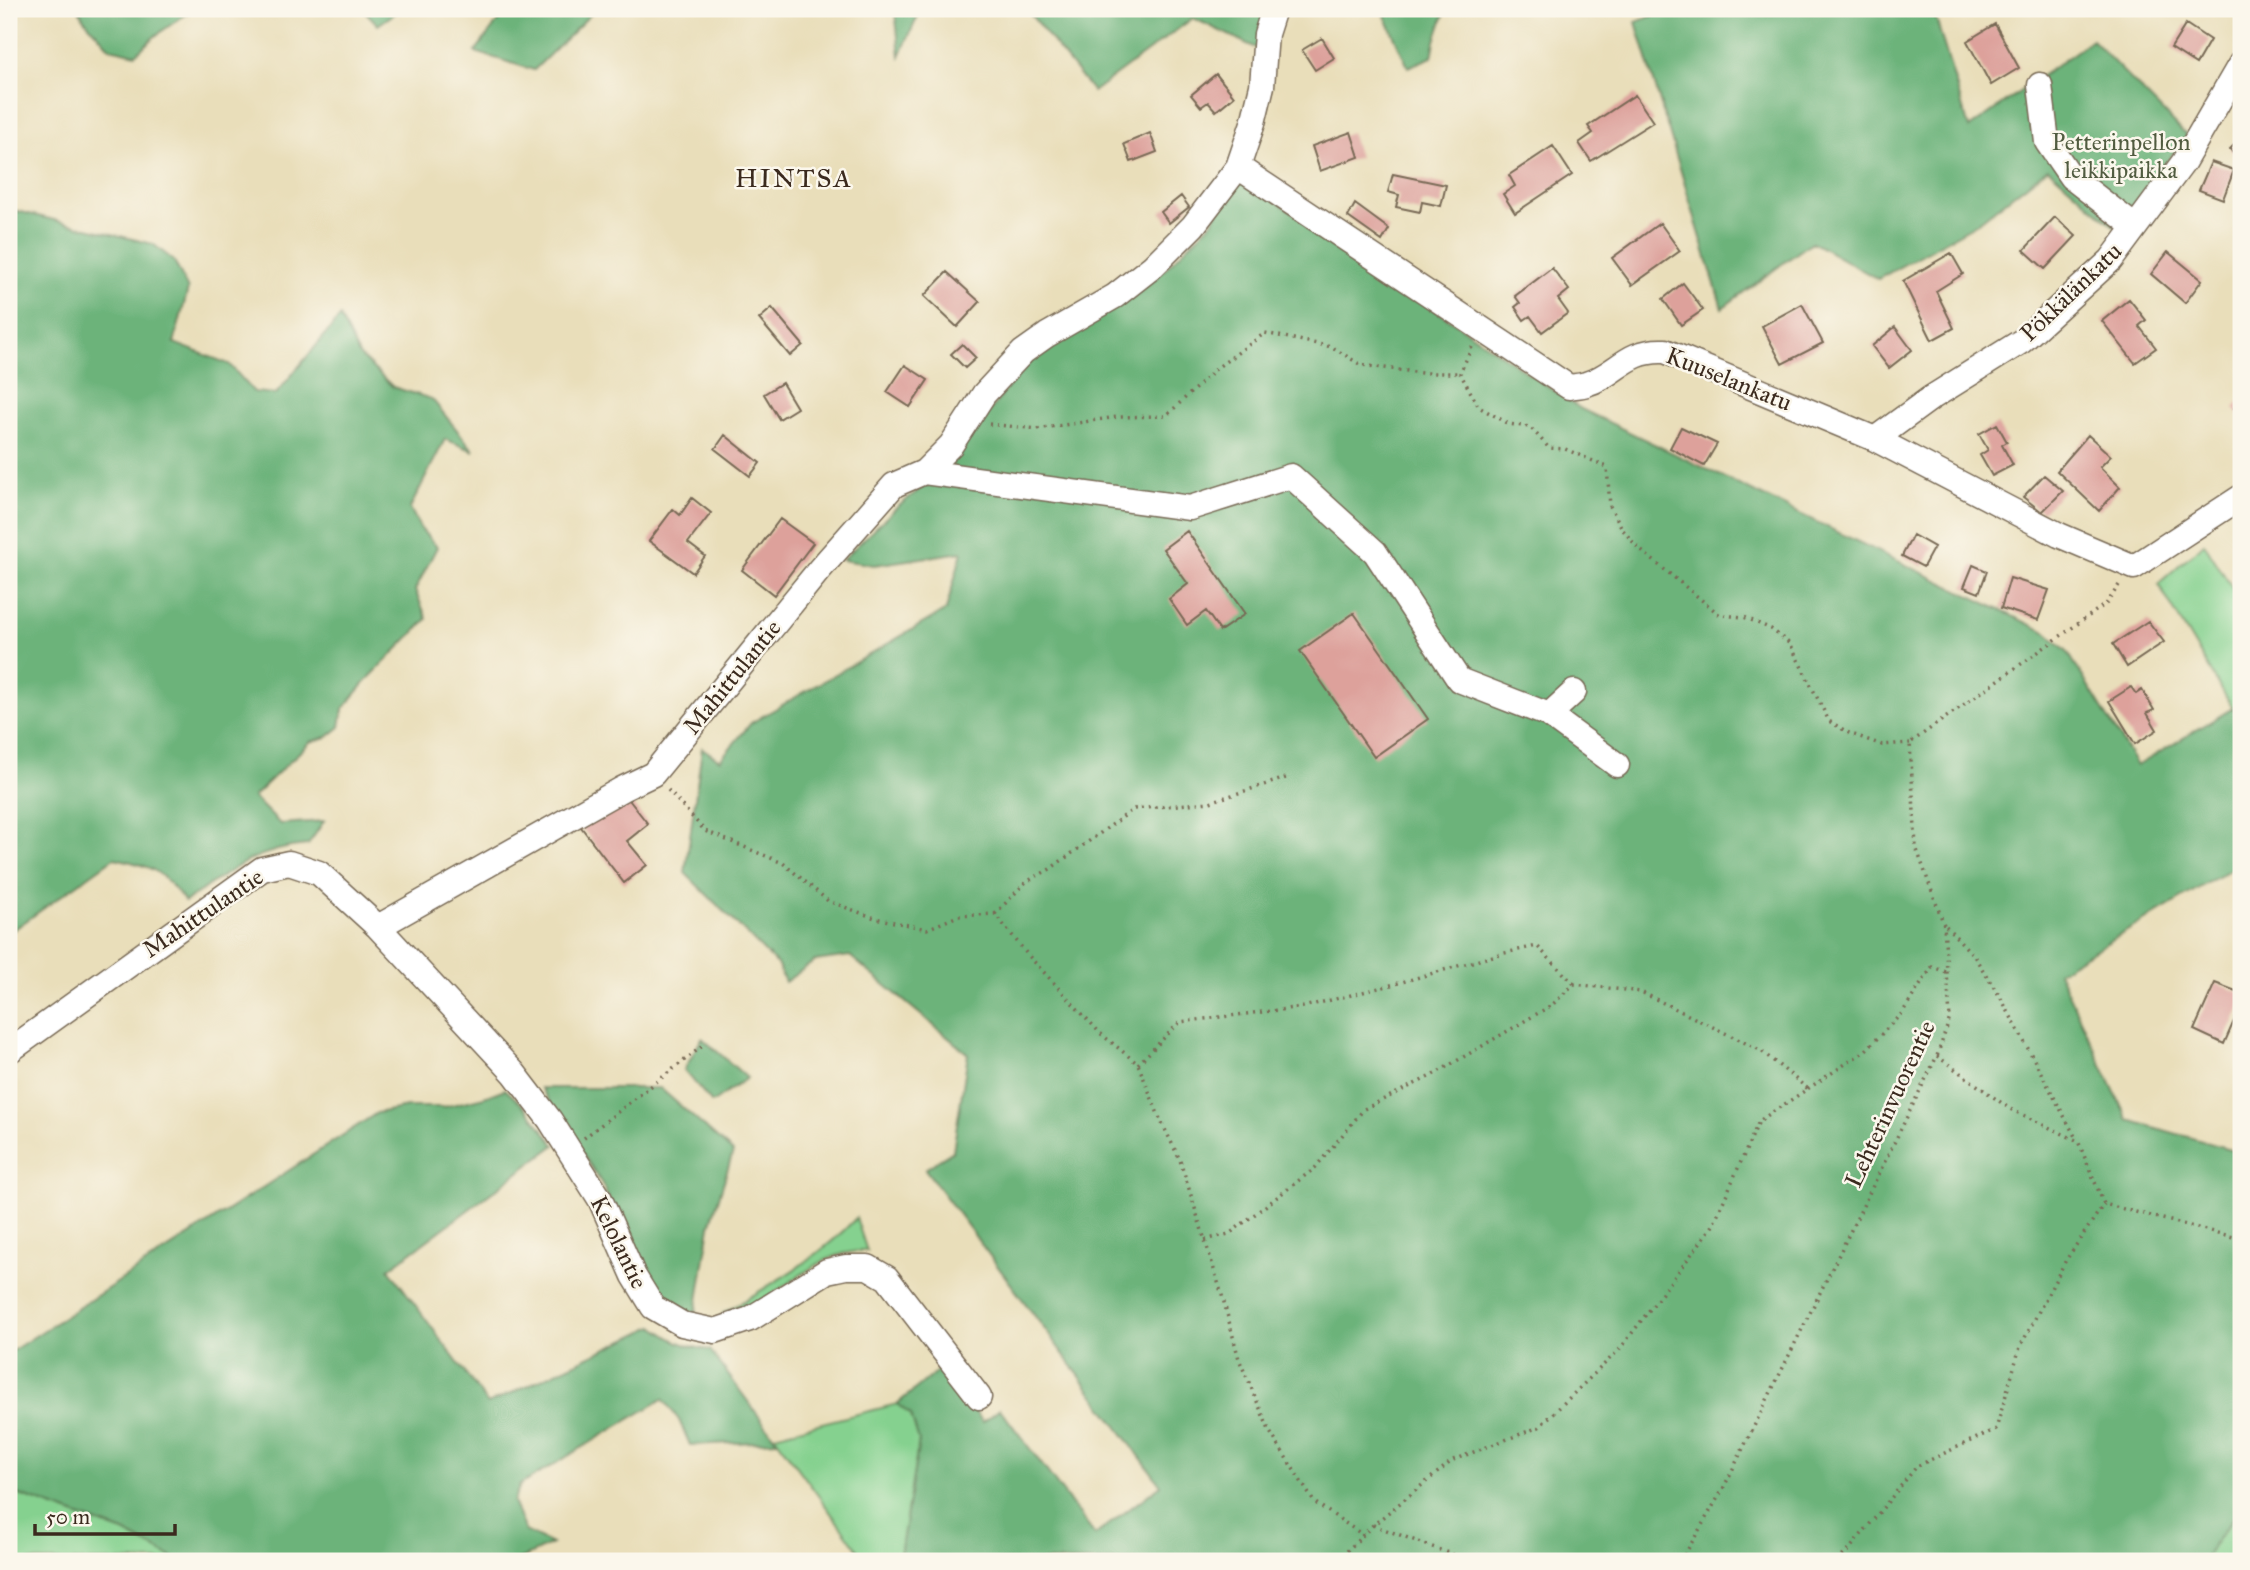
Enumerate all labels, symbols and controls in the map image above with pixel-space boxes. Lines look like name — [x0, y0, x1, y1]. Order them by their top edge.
park label: Petterinpellon leikkipaikka — [2052, 127, 2190, 185]
district label: HINTSA — [735, 162, 853, 194]
street label: Pökkälänkatu — [2014, 236, 2128, 348]
street label: Kuuselankatu — [1662, 340, 1797, 418]
street label: Mahittulantie — [677, 614, 787, 740]
street label: Mahittulantie — [137, 862, 269, 964]
street label: Lehterinvuorentie — [1838, 1016, 1942, 1192]
street label: Kelolantie — [584, 1191, 654, 1293]
scale bar — [35, 1493, 175, 1537]
text: 50 m — [46, 1504, 91, 1530]

